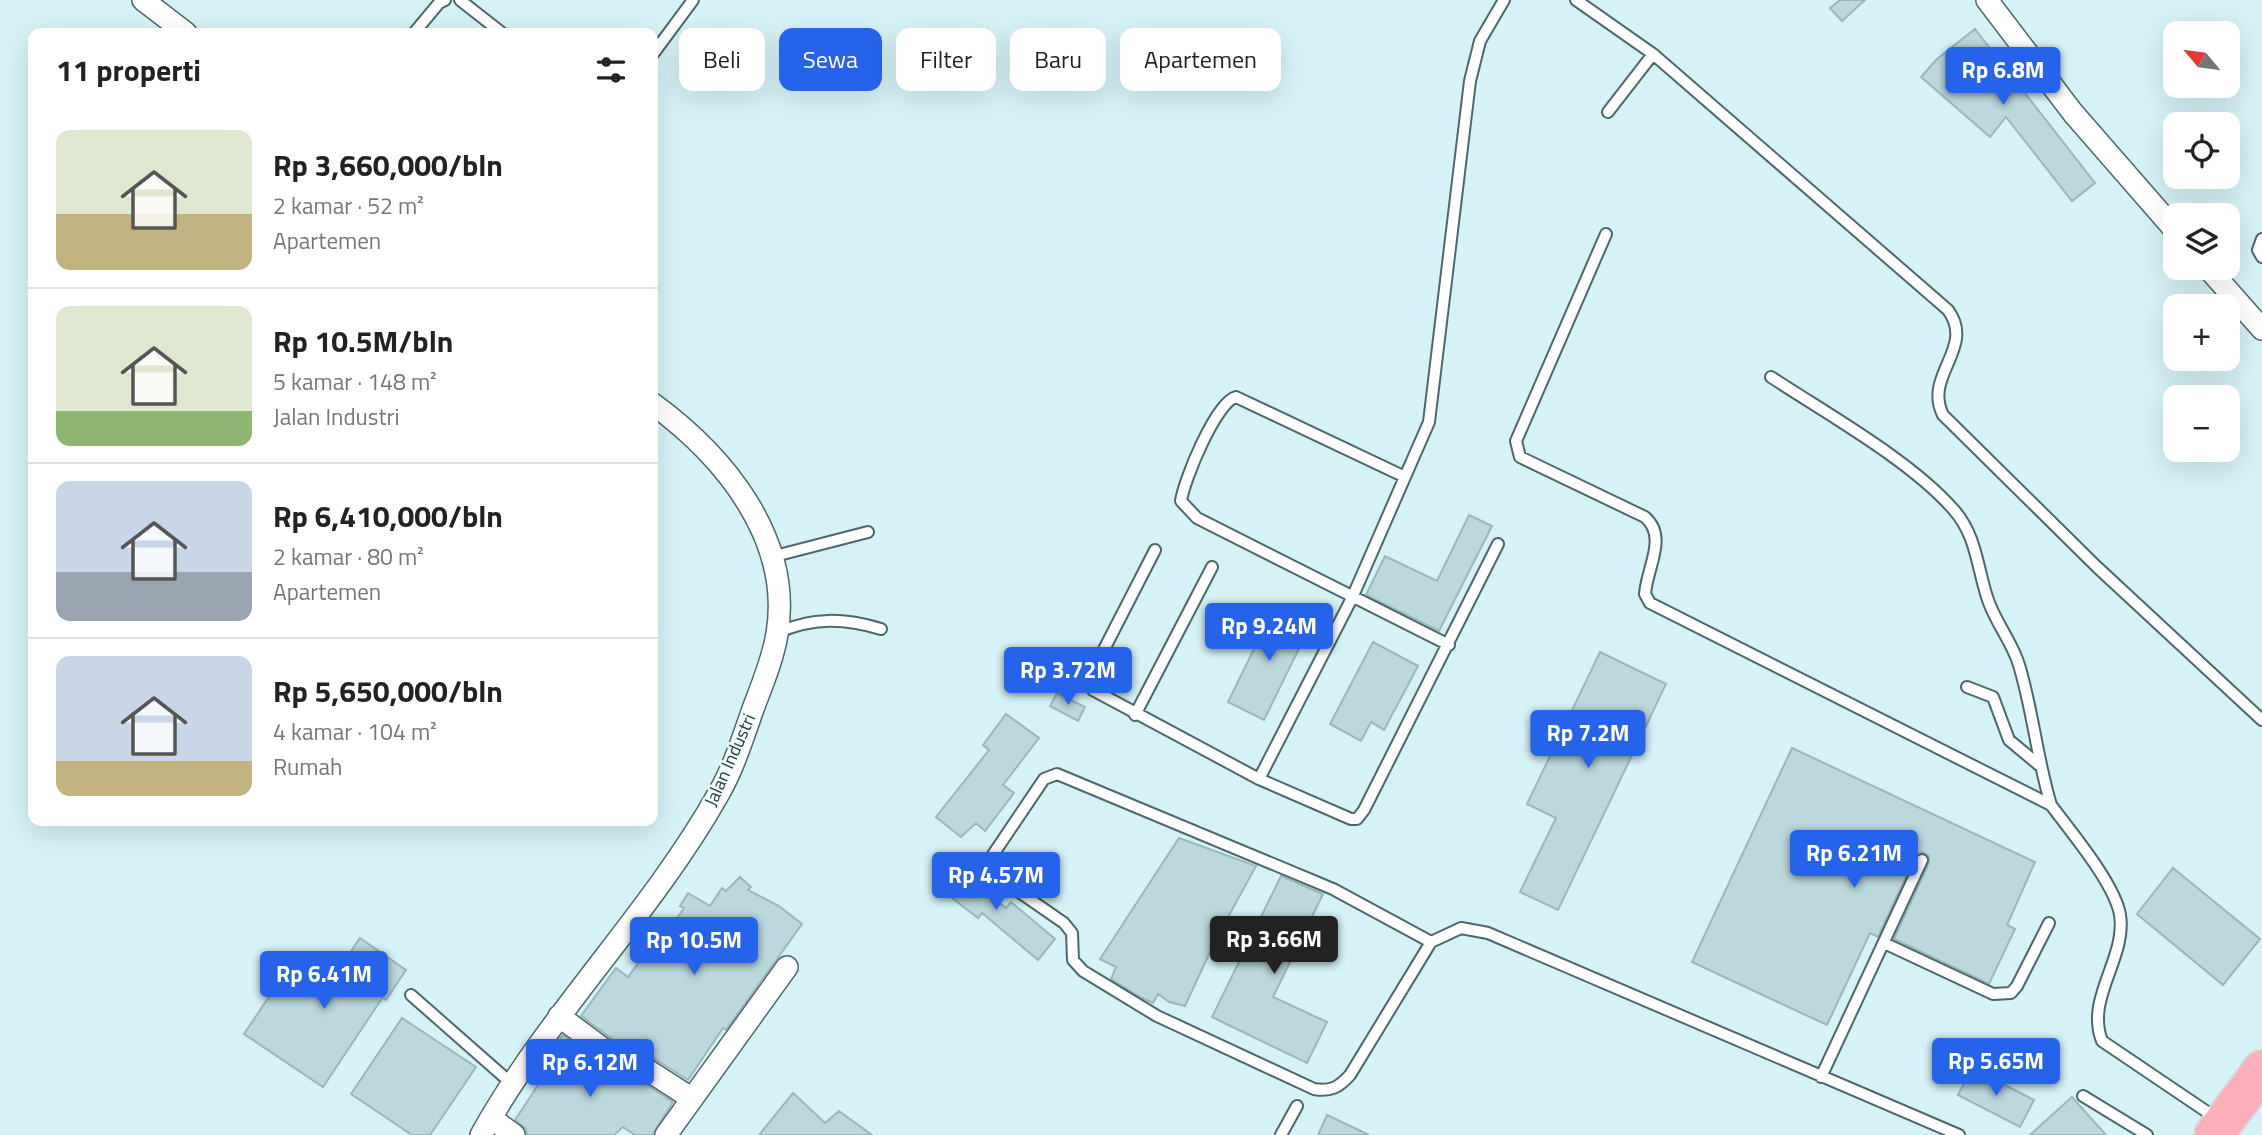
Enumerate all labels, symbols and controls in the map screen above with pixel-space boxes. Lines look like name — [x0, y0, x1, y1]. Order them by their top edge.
north arrow — [2163, 21, 2240, 98]
map controls — [2163, 21, 2240, 462]
chip: Beli — [679, 28, 765, 91]
chip: Sewa — [779, 28, 882, 91]
chip: Filter — [896, 28, 996, 91]
chip: Baru — [1010, 28, 1106, 91]
chip: Apartemen — [1120, 28, 1281, 91]
text: 11 properti — [56, 47, 201, 93]
pin: Rp 6.8M — [1938, 48, 2068, 107]
icon: filters — [592, 51, 630, 89]
text: Rp 6.8M — [1961, 52, 2045, 87]
button: locate — [2163, 112, 2240, 189]
text: Rp 3,660,000/bln — [273, 142, 503, 188]
icon: home — [112, 158, 196, 242]
text: 2 kamar · 52 m² — [273, 188, 424, 223]
button: layers — [2163, 203, 2240, 280]
text: Apartemen — [273, 223, 381, 258]
button: + — [2163, 294, 2240, 371]
text: Rp 10.5M/bln — [273, 318, 453, 364]
icon: home — [112, 334, 196, 418]
text: 5 kamar · 148 m² — [273, 364, 437, 399]
button: − — [2163, 385, 2240, 462]
text: Jalan Industri — [273, 399, 400, 434]
text: Rp 6,410,000/bln — [273, 493, 503, 539]
icon: home — [112, 509, 196, 593]
text: 2 kamar · 80 m² — [273, 539, 424, 574]
text: Apartemen — [273, 574, 381, 609]
pin: Rp 9.24M — [1197, 604, 1341, 663]
text: Rp 9.24M — [1221, 608, 1317, 643]
pin: Rp 3.72M — [996, 648, 1140, 707]
text: Rp 3.72M — [1020, 652, 1116, 687]
text: Rp 5,650,000/bln — [273, 668, 503, 714]
icon: home — [112, 684, 196, 768]
street label: Jalan Industri — [697, 709, 762, 811]
pin: Rp 7.2M — [1523, 710, 1653, 770]
text: 4 kamar · 104 m² — [273, 714, 437, 749]
text: Rp 7.2M — [1546, 715, 1630, 750]
text: Rumah — [273, 749, 342, 784]
pin: Rp 6.21M — [1782, 830, 1926, 890]
text: Rp 6.21M — [1806, 835, 1902, 870]
pin: Rp 4.57M — [924, 852, 1068, 912]
text: Rp 4.57M — [948, 857, 1044, 892]
pin: Rp 3.66M — [1202, 916, 1346, 976]
pin: Rp 10.5M — [622, 918, 766, 977]
text: Rp 3.66M — [1226, 921, 1322, 956]
text: Rp 10.5M — [646, 922, 742, 957]
pin: Rp 6.41M — [252, 951, 396, 1011]
text: Rp 6.41M — [276, 956, 372, 991]
pin: Rp 5.65M — [1924, 1038, 2068, 1098]
pin: Rp 6.12M — [518, 1040, 662, 1099]
text: Rp 5.65M — [1948, 1043, 2044, 1078]
text: Rp 6.12M — [542, 1044, 638, 1079]

